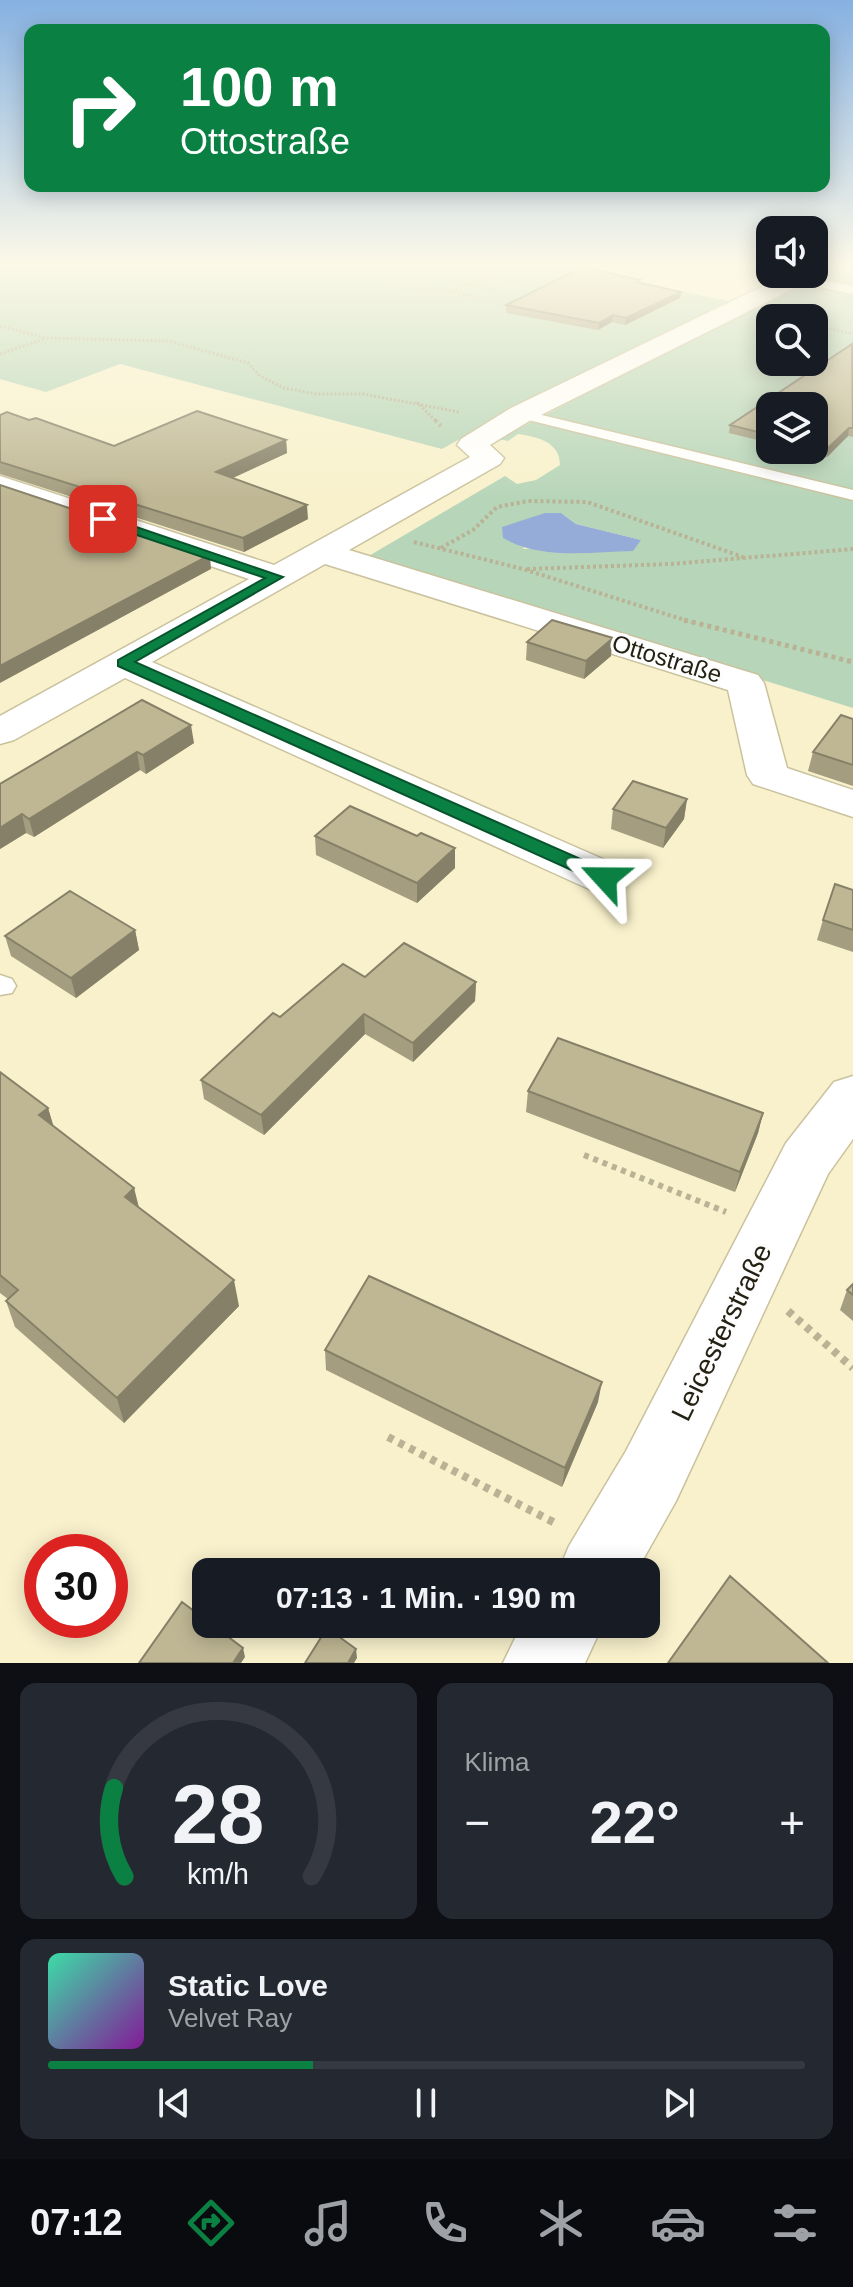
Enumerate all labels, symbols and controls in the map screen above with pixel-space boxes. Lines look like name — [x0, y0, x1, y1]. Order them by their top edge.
text: 100 m — [180, 55, 339, 118]
icon: right — [48, 56, 152, 160]
text: Ottostraße — [180, 121, 350, 162]
map controls — [756, 216, 828, 464]
button: sound — [756, 216, 828, 288]
button: search — [756, 304, 828, 376]
button: layers — [756, 392, 828, 464]
pin — [69, 485, 137, 553]
icon: arrive — [81, 497, 125, 541]
street label: Ottostraße — [609, 629, 725, 688]
position arrow — [563, 836, 647, 920]
street label: Leicesterstraße — [665, 1239, 778, 1426]
speed limit sign: 30 — [24, 1534, 128, 1638]
text: 07:13 · 1 Min. · 190 m — [276, 1581, 576, 1614]
text: Klima — [465, 1747, 530, 1777]
text: 28 — [172, 1768, 265, 1861]
text: 22° — [589, 1789, 680, 1856]
text: − — [465, 1798, 490, 1847]
text: + — [779, 1798, 805, 1847]
text: km/h — [187, 1858, 249, 1890]
text: Static Love — [168, 1969, 328, 2002]
text: Velvet Ray — [168, 2003, 292, 2033]
icon: previous — [152, 2081, 196, 2125]
icon: pause — [404, 2081, 448, 2125]
icon: next — [657, 2081, 701, 2125]
icon: directions — [183, 2195, 239, 2251]
icon: music — [300, 2195, 356, 2251]
icon: phone — [417, 2195, 473, 2251]
icon: climate — [533, 2195, 589, 2251]
icon: car — [650, 2195, 706, 2251]
icon: filters — [767, 2195, 823, 2251]
text: 07:12 — [30, 2202, 122, 2243]

